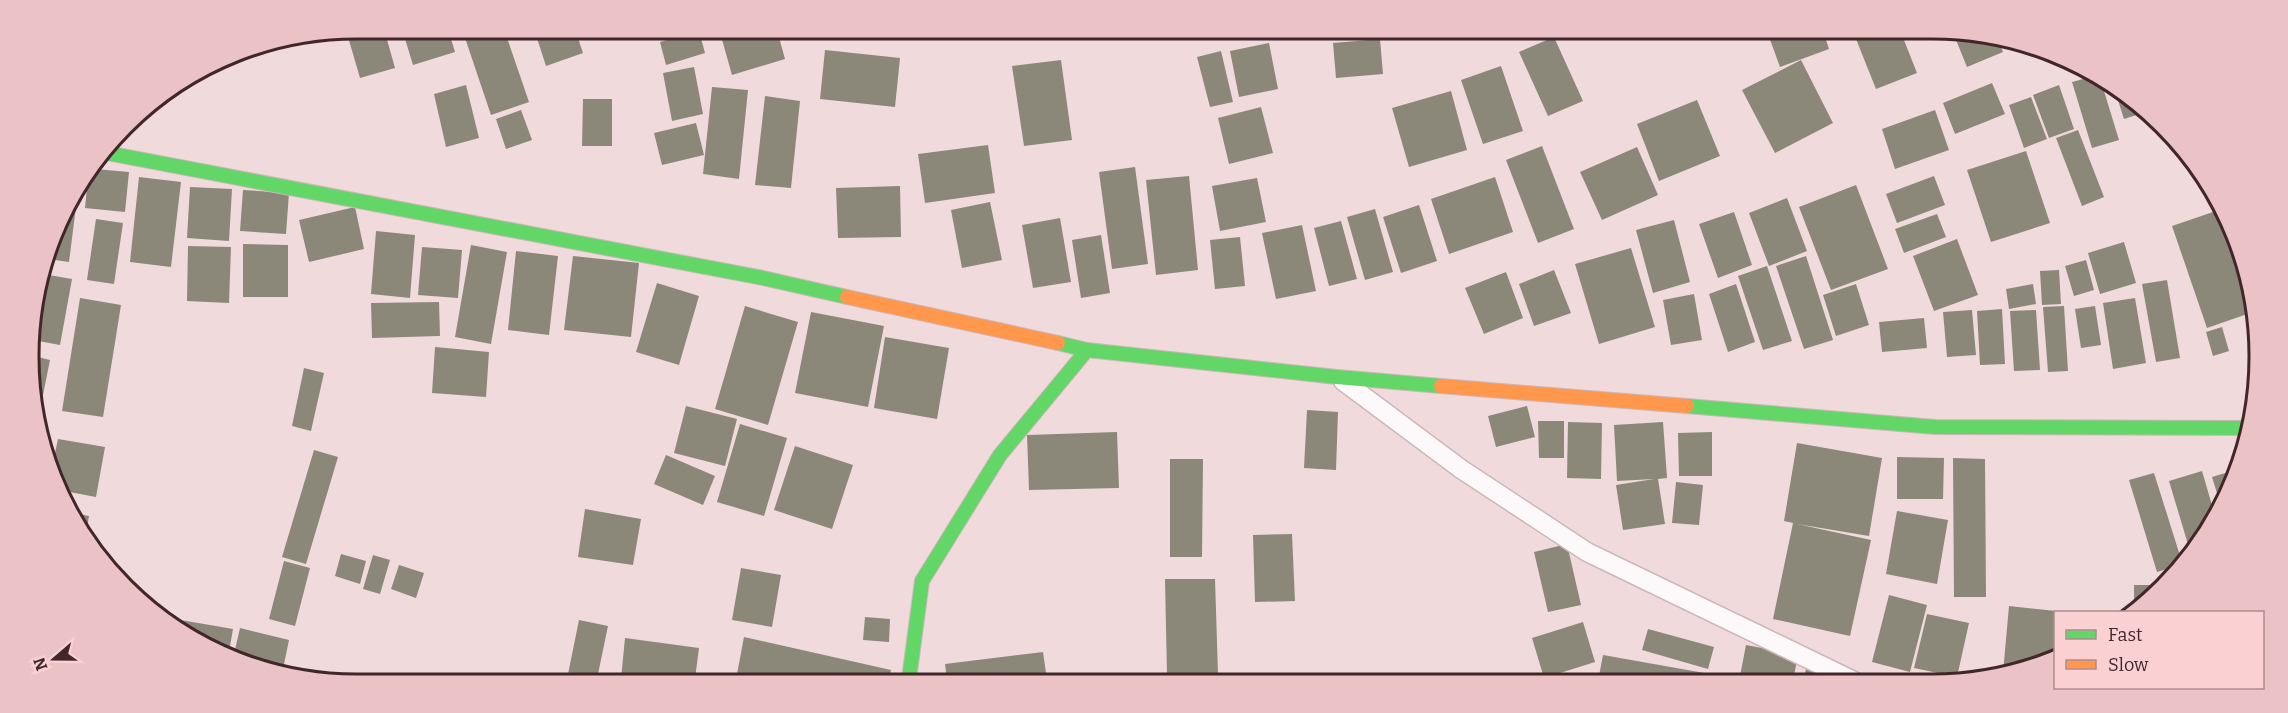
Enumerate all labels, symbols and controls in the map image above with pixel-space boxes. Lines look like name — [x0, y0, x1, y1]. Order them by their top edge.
legend — [2054, 611, 2264, 689]
text: Fast — [2108, 624, 2143, 646]
north arrow — [24, 629, 84, 689]
text: Slow — [2108, 654, 2149, 676]
text: N — [29, 655, 51, 673]

